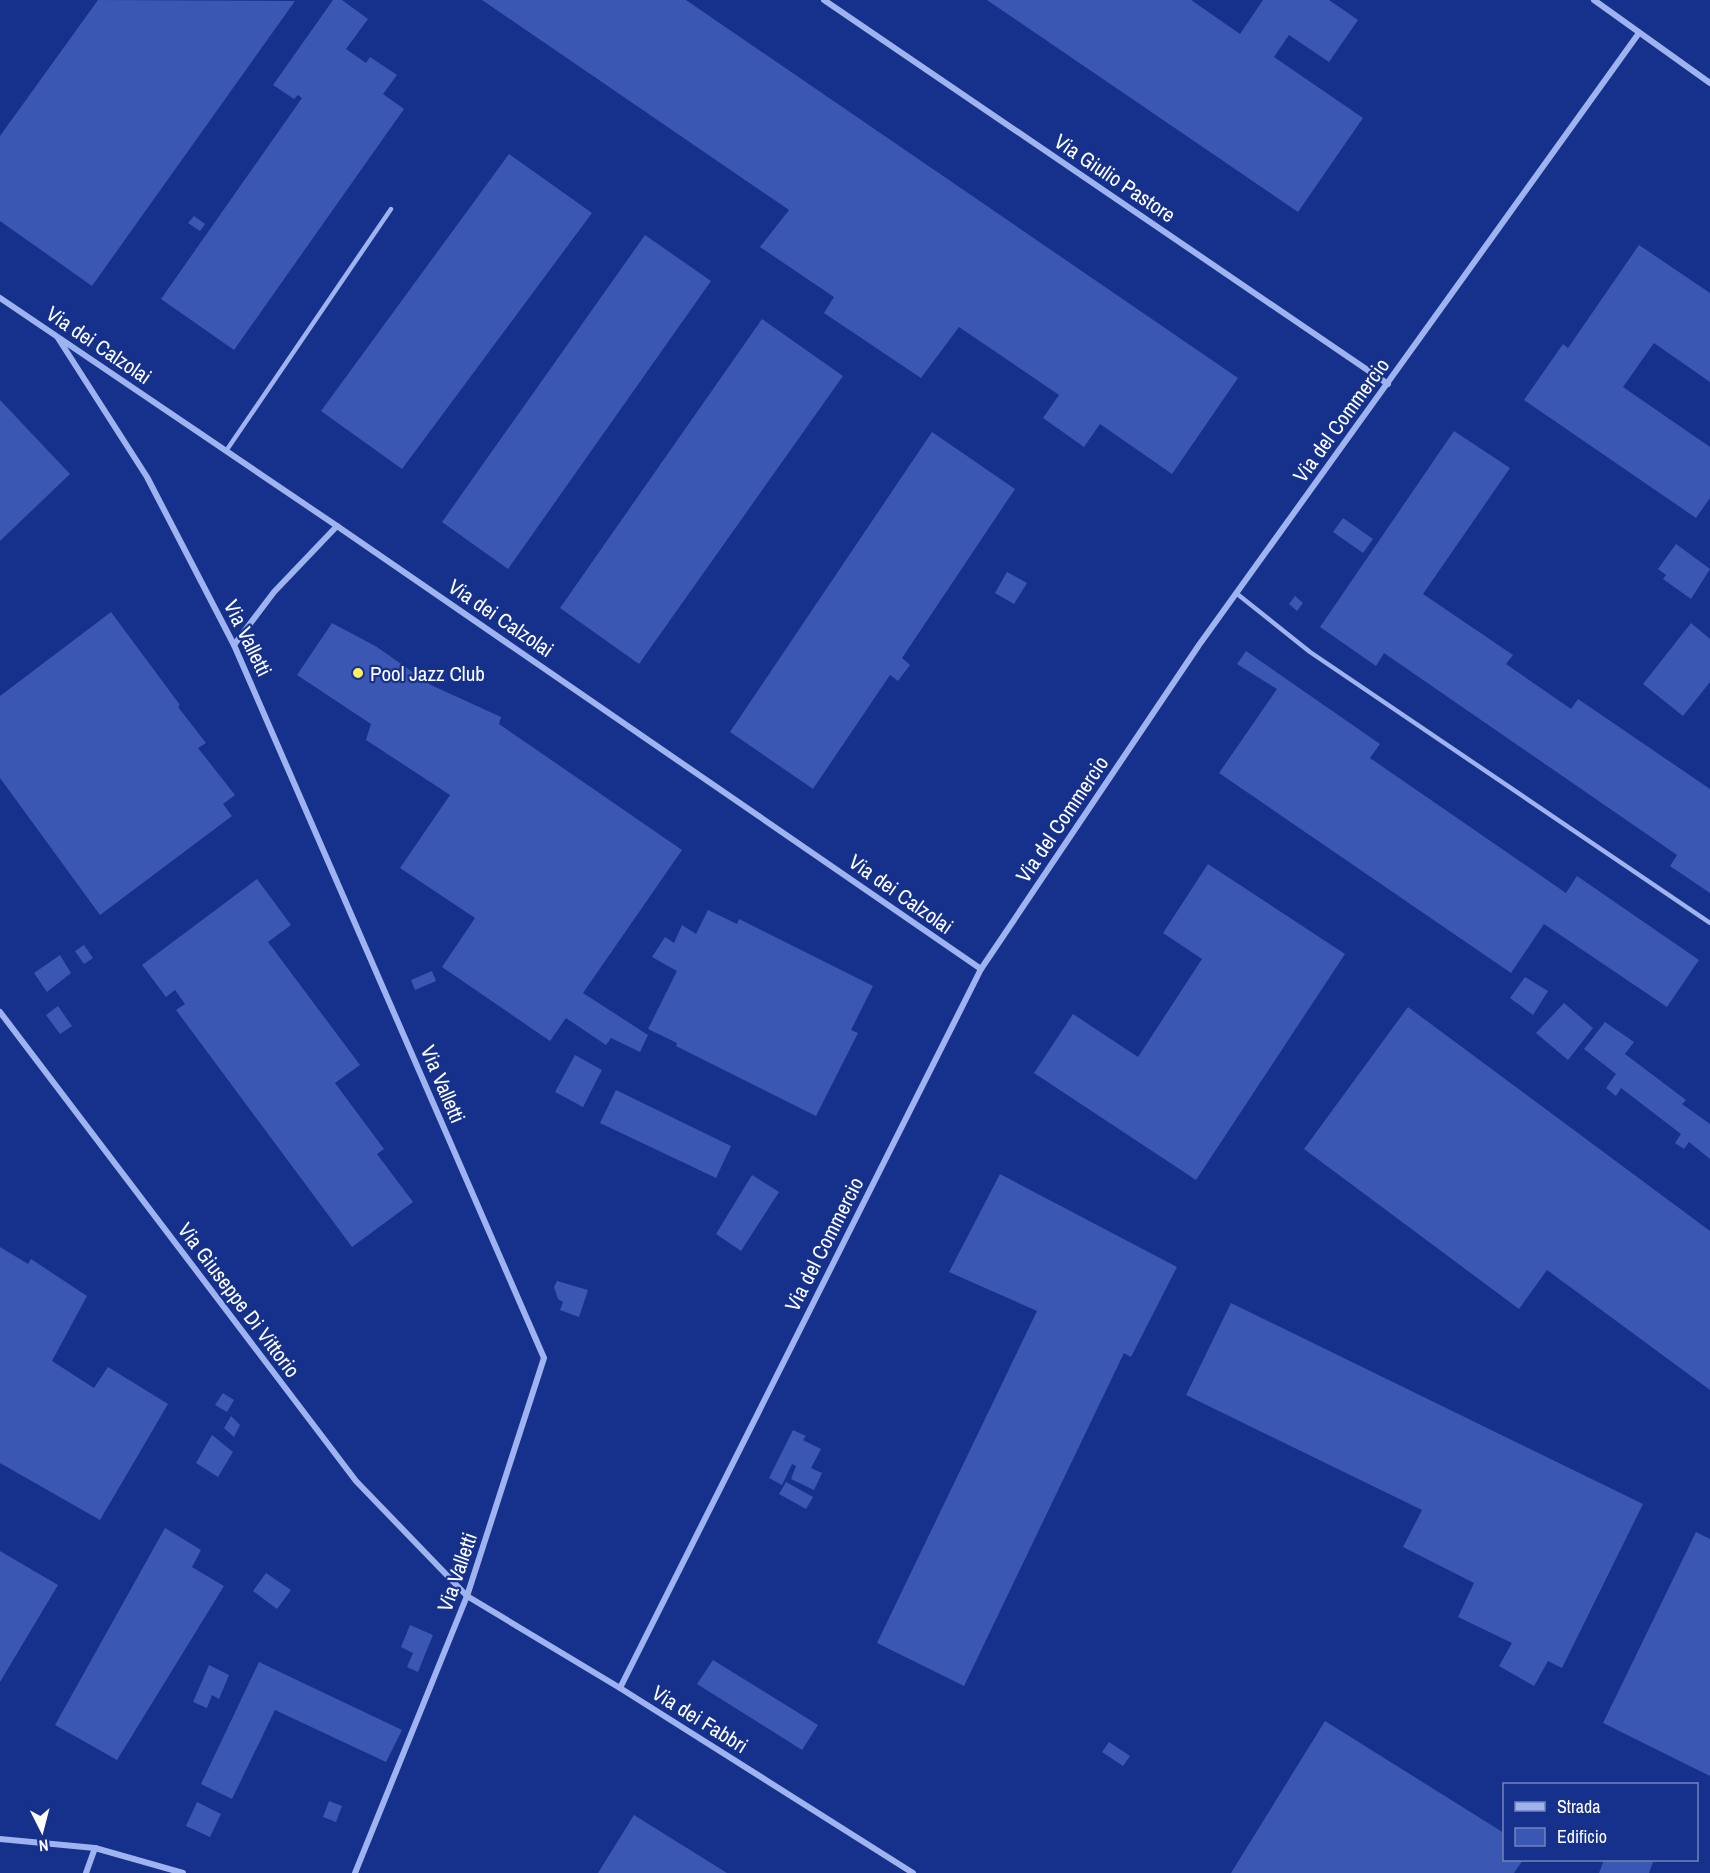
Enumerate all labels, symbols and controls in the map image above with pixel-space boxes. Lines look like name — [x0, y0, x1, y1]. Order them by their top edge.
street label: Via Giulio Pastore — [1049, 127, 1181, 229]
street label: Via dei Calzolai — [41, 299, 157, 391]
street label: Via del Commercio — [1286, 352, 1396, 488]
street label: Via dei Calzolai — [443, 572, 559, 664]
street label: Via Valletti — [217, 595, 279, 681]
place label: Pool Jazz Club — [370, 659, 485, 688]
marker: Pool Jazz Club — [351, 666, 365, 680]
street label: Via del Commercio — [1009, 750, 1115, 888]
street label: Via dei Calzolai — [843, 847, 959, 941]
street label: Via Valletti — [414, 1041, 472, 1127]
street label: Via del Commercio — [778, 1172, 870, 1316]
street label: Via Giuseppe Di Vittorio — [171, 1217, 307, 1383]
street label: Via Valletti — [430, 1529, 484, 1615]
street label: Via dei Fabbri — [647, 1678, 753, 1760]
legend — [1503, 1783, 1698, 1861]
text: Strada — [1557, 1794, 1601, 1819]
north arrow — [12, 1801, 72, 1861]
text: Edificio — [1557, 1824, 1607, 1849]
text: N — [38, 1834, 49, 1857]

